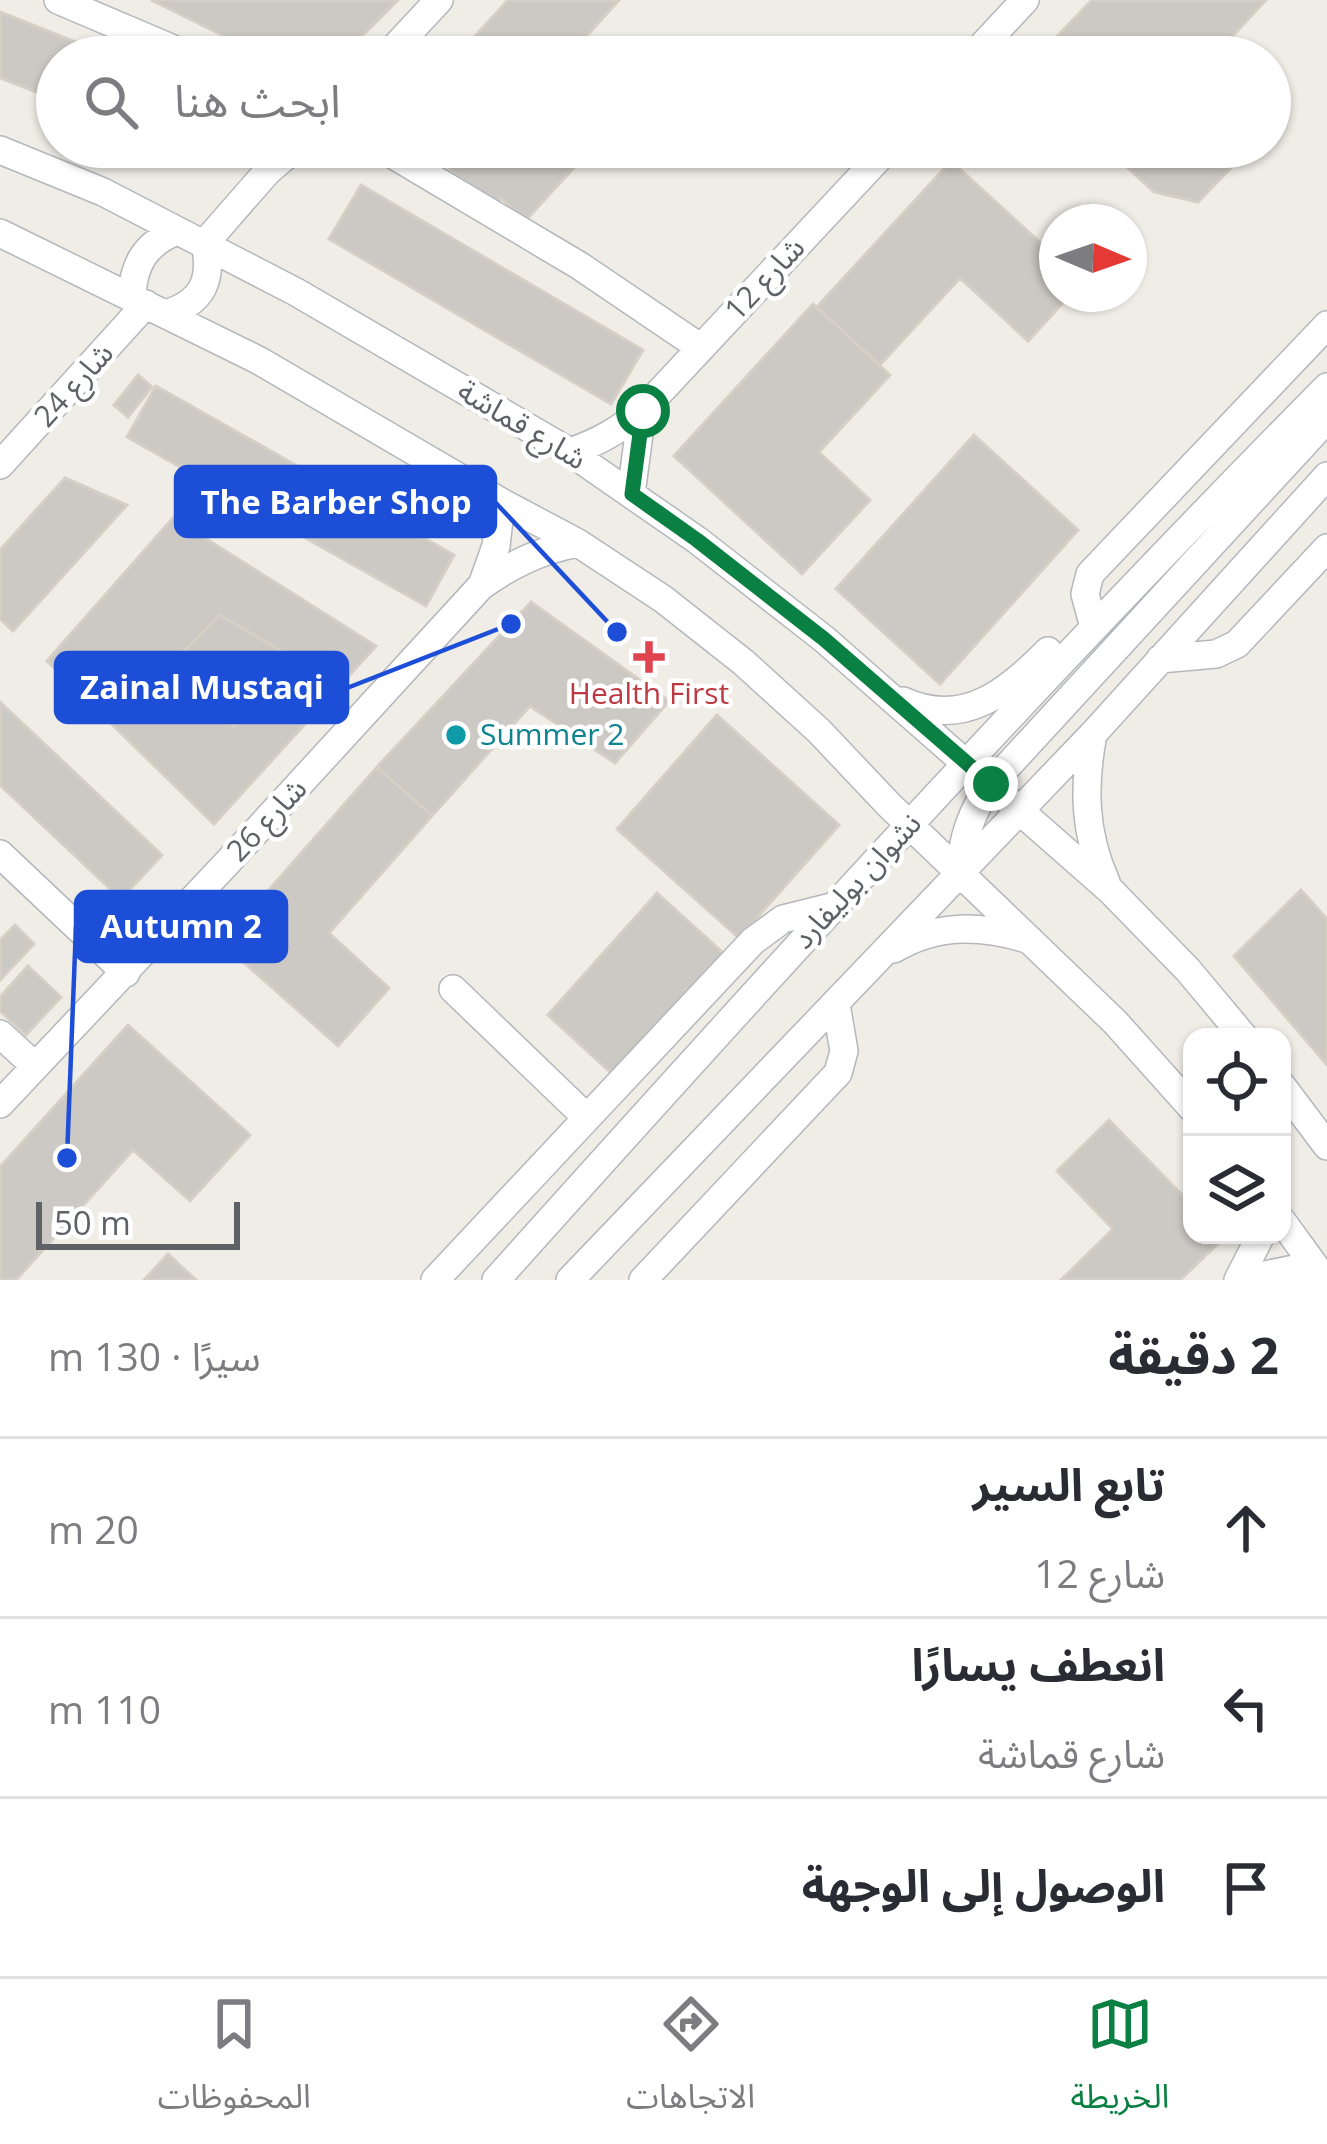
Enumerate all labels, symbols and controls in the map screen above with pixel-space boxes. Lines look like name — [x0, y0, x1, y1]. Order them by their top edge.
search box — [36, 36, 1291, 168]
icon: search — [78, 69, 144, 135]
text: ابحث هنا — [174, 69, 341, 130]
north arrow — [1039, 204, 1147, 312]
street label: شارع 12 — [715, 227, 815, 331]
street label: شارع 24 — [24, 333, 124, 437]
street label: شارع قماشة — [449, 369, 595, 481]
route start — [616, 384, 670, 438]
callout: The Barber Shop — [176, 467, 495, 536]
text: The Barber Shop — [200, 479, 472, 524]
marker: Health First — [636, 644, 662, 670]
callout: Zainal Mustaqi — [56, 653, 347, 722]
text: Zainal Mustaqi — [80, 664, 324, 709]
place label: Health First — [569, 672, 729, 713]
place label: Summer 2 — [480, 713, 624, 754]
marker: Summer 2 — [443, 722, 469, 748]
route end — [964, 757, 1018, 811]
street label: شارع 26 — [217, 768, 317, 872]
street label: نشوان بوليفارد — [782, 803, 930, 957]
callout: Autumn 2 — [76, 892, 286, 961]
text: Autumn 2 — [100, 903, 262, 948]
map controls — [1183, 1028, 1291, 1244]
button: locate — [1183, 1028, 1291, 1136]
button: layers — [1183, 1136, 1291, 1244]
scale bar — [36, 1196, 240, 1249]
text: 50 m — [54, 1200, 131, 1245]
text: 2 دقيقة — [1108, 1319, 1279, 1389]
text: سيرًا · 130 m — [48, 1329, 261, 1382]
text: تابع السير — [973, 1453, 1165, 1514]
icon: ahead — [1213, 1495, 1279, 1561]
text: 20 m — [48, 1502, 139, 1555]
text: شارع 12 — [1034, 1546, 1165, 1599]
text: انعطف يسارًا — [912, 1633, 1165, 1694]
icon: left — [1213, 1675, 1279, 1741]
text: 110 m — [48, 1682, 161, 1735]
text: شارع قماشة — [978, 1726, 1165, 1779]
text: الوصول إلى الوجهة — [802, 1854, 1165, 1915]
icon: arrive — [1213, 1855, 1279, 1921]
tab: المحفوظات — [158, 1991, 311, 2132]
tab: الاتجاهات — [626, 1991, 755, 2132]
tab: الخريطة — [1070, 1991, 1169, 2132]

